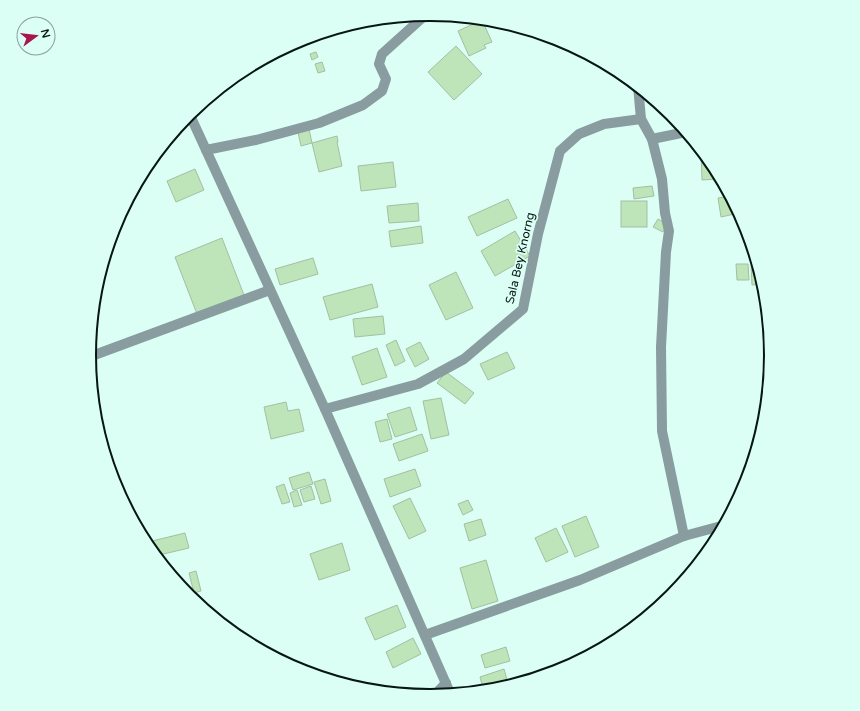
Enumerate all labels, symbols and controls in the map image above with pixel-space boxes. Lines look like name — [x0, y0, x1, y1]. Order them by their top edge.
north arrow — [16, 16, 56, 56]
text: N — [38, 28, 53, 39]
street label: Sala Bey Knorng — [503, 211, 537, 305]

